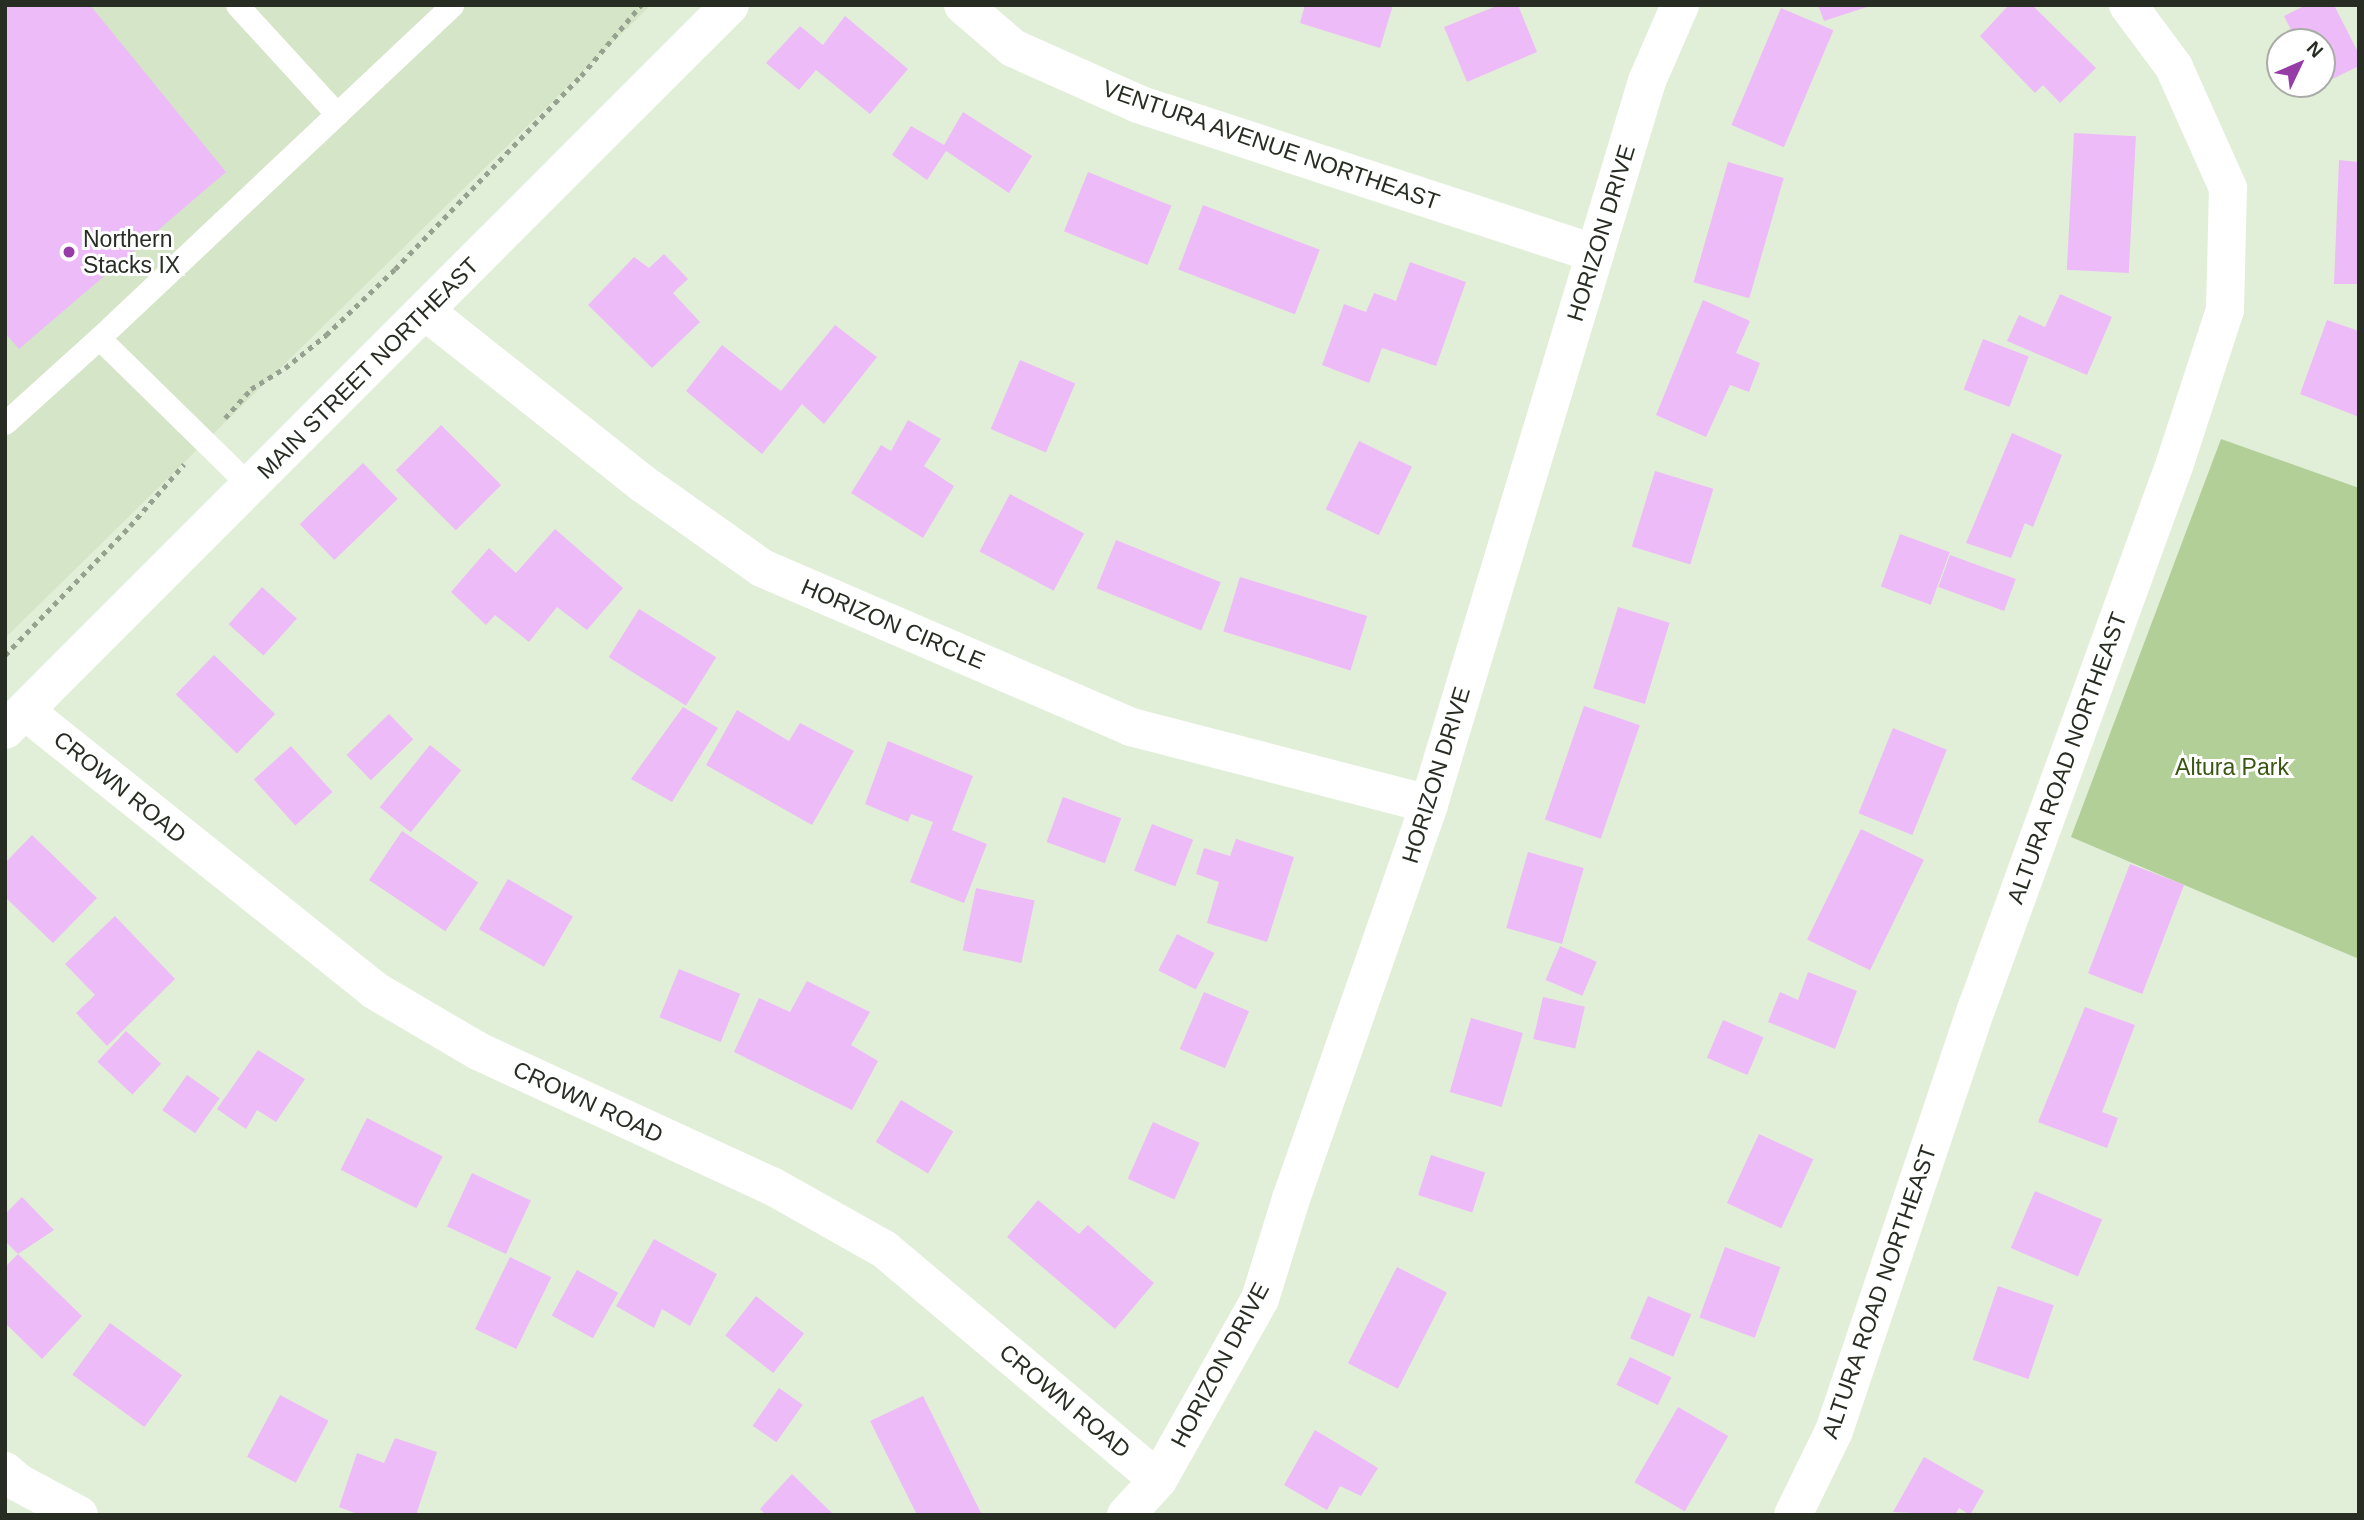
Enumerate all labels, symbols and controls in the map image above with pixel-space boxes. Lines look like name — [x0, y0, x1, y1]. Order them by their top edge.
north arrow — [2266, 28, 2336, 98]
text: N — [2303, 37, 2327, 62]
street label: VENTURA AVENUE NORTHEAST — [1098, 74, 1444, 216]
street label: HORIZON DRIVE — [1561, 142, 1641, 324]
place label: Northern Stacks IX — [83, 225, 180, 279]
marker: Northern Stacks IX — [61, 244, 77, 260]
street label: MAIN STREET NORTHEAST — [251, 251, 485, 485]
street label: HORIZON CIRCLE — [797, 573, 989, 675]
street label: ALTURA ROAD NORTHEAST — [2001, 608, 2133, 908]
street label: HORIZON DRIVE — [1396, 684, 1476, 866]
street label: CROWN ROAD — [48, 725, 192, 849]
park label: Altura Park — [2175, 753, 2289, 781]
street label: CROWN ROAD — [509, 1055, 667, 1149]
street label: ALTURA ROAD NORTHEAST — [1816, 1141, 1942, 1443]
street label: HORIZON DRIVE — [1165, 1278, 1275, 1452]
street label: CROWN ROAD — [994, 1338, 1136, 1464]

